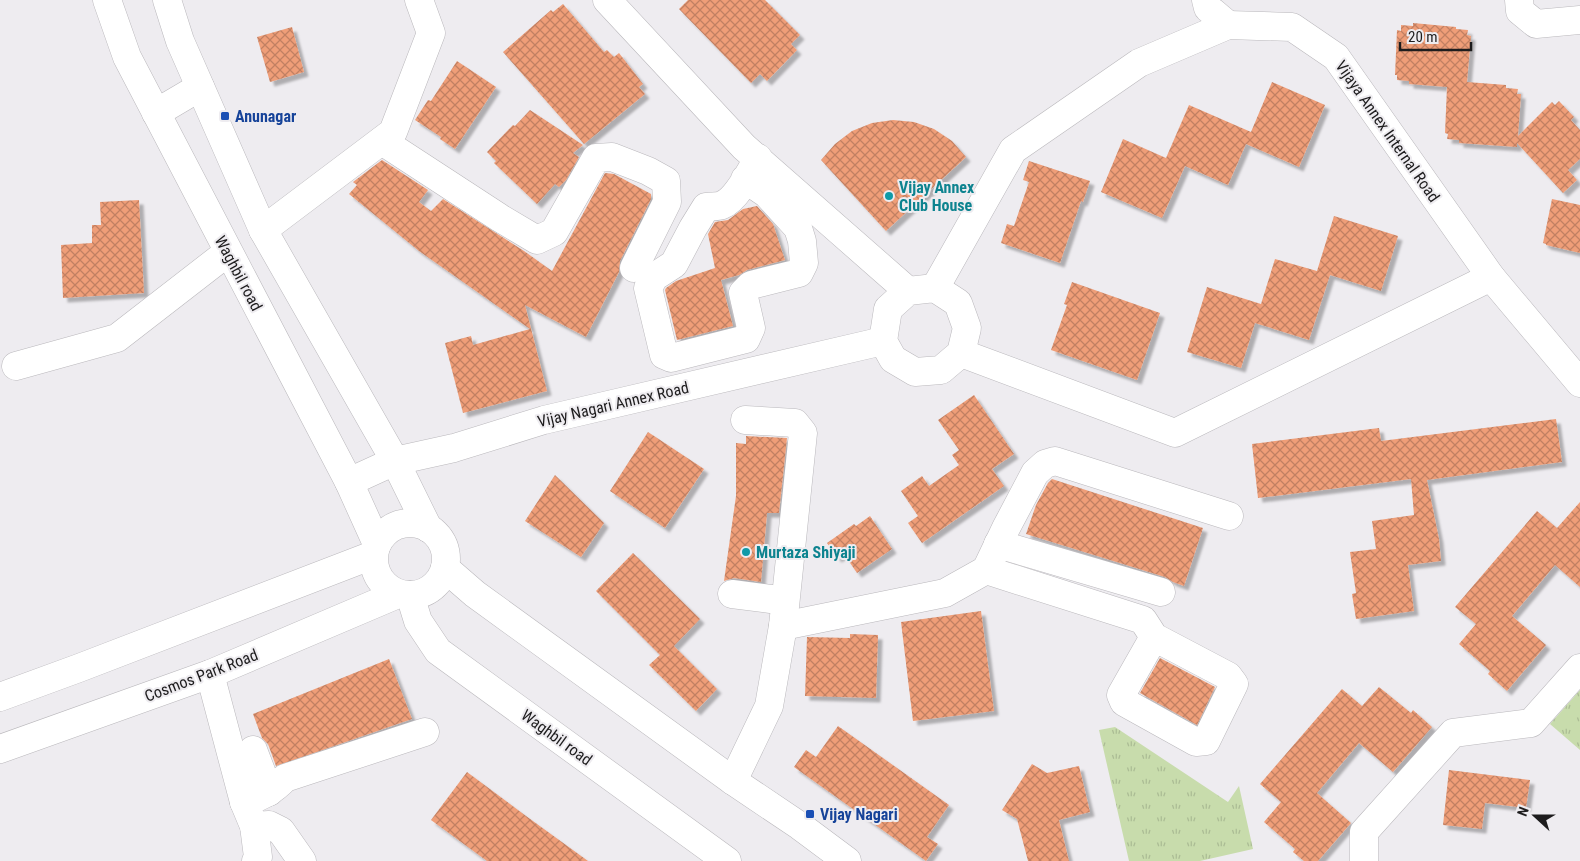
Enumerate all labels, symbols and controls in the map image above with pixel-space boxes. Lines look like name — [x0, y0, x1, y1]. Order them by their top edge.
scale bar — [1400, 20, 1471, 52]
text: 20 m — [1408, 28, 1438, 46]
street label: Vijaya Annex Internal Road — [1332, 57, 1444, 206]
place label: Anunagar — [235, 107, 296, 126]
marker: Anunagar — [219, 110, 231, 122]
place label: Vijay Annex Club House — [899, 178, 975, 215]
marker: Vijay Annex Club House — [883, 190, 895, 202]
street label: Waghbil road — [211, 232, 266, 314]
street label: Vijay Nagari Annex Road — [536, 378, 691, 431]
place label: Murtaza Shiyaji — [756, 543, 856, 562]
marker: Murtaza Shiyaji — [740, 546, 752, 558]
street label: Cosmos Park Road — [142, 645, 260, 706]
street label: Waghbil road — [518, 705, 596, 769]
north arrow — [1510, 791, 1560, 841]
text: N — [1514, 804, 1532, 818]
place label: Vijay Nagari — [820, 805, 898, 824]
marker: Vijay Nagari — [804, 808, 816, 820]

